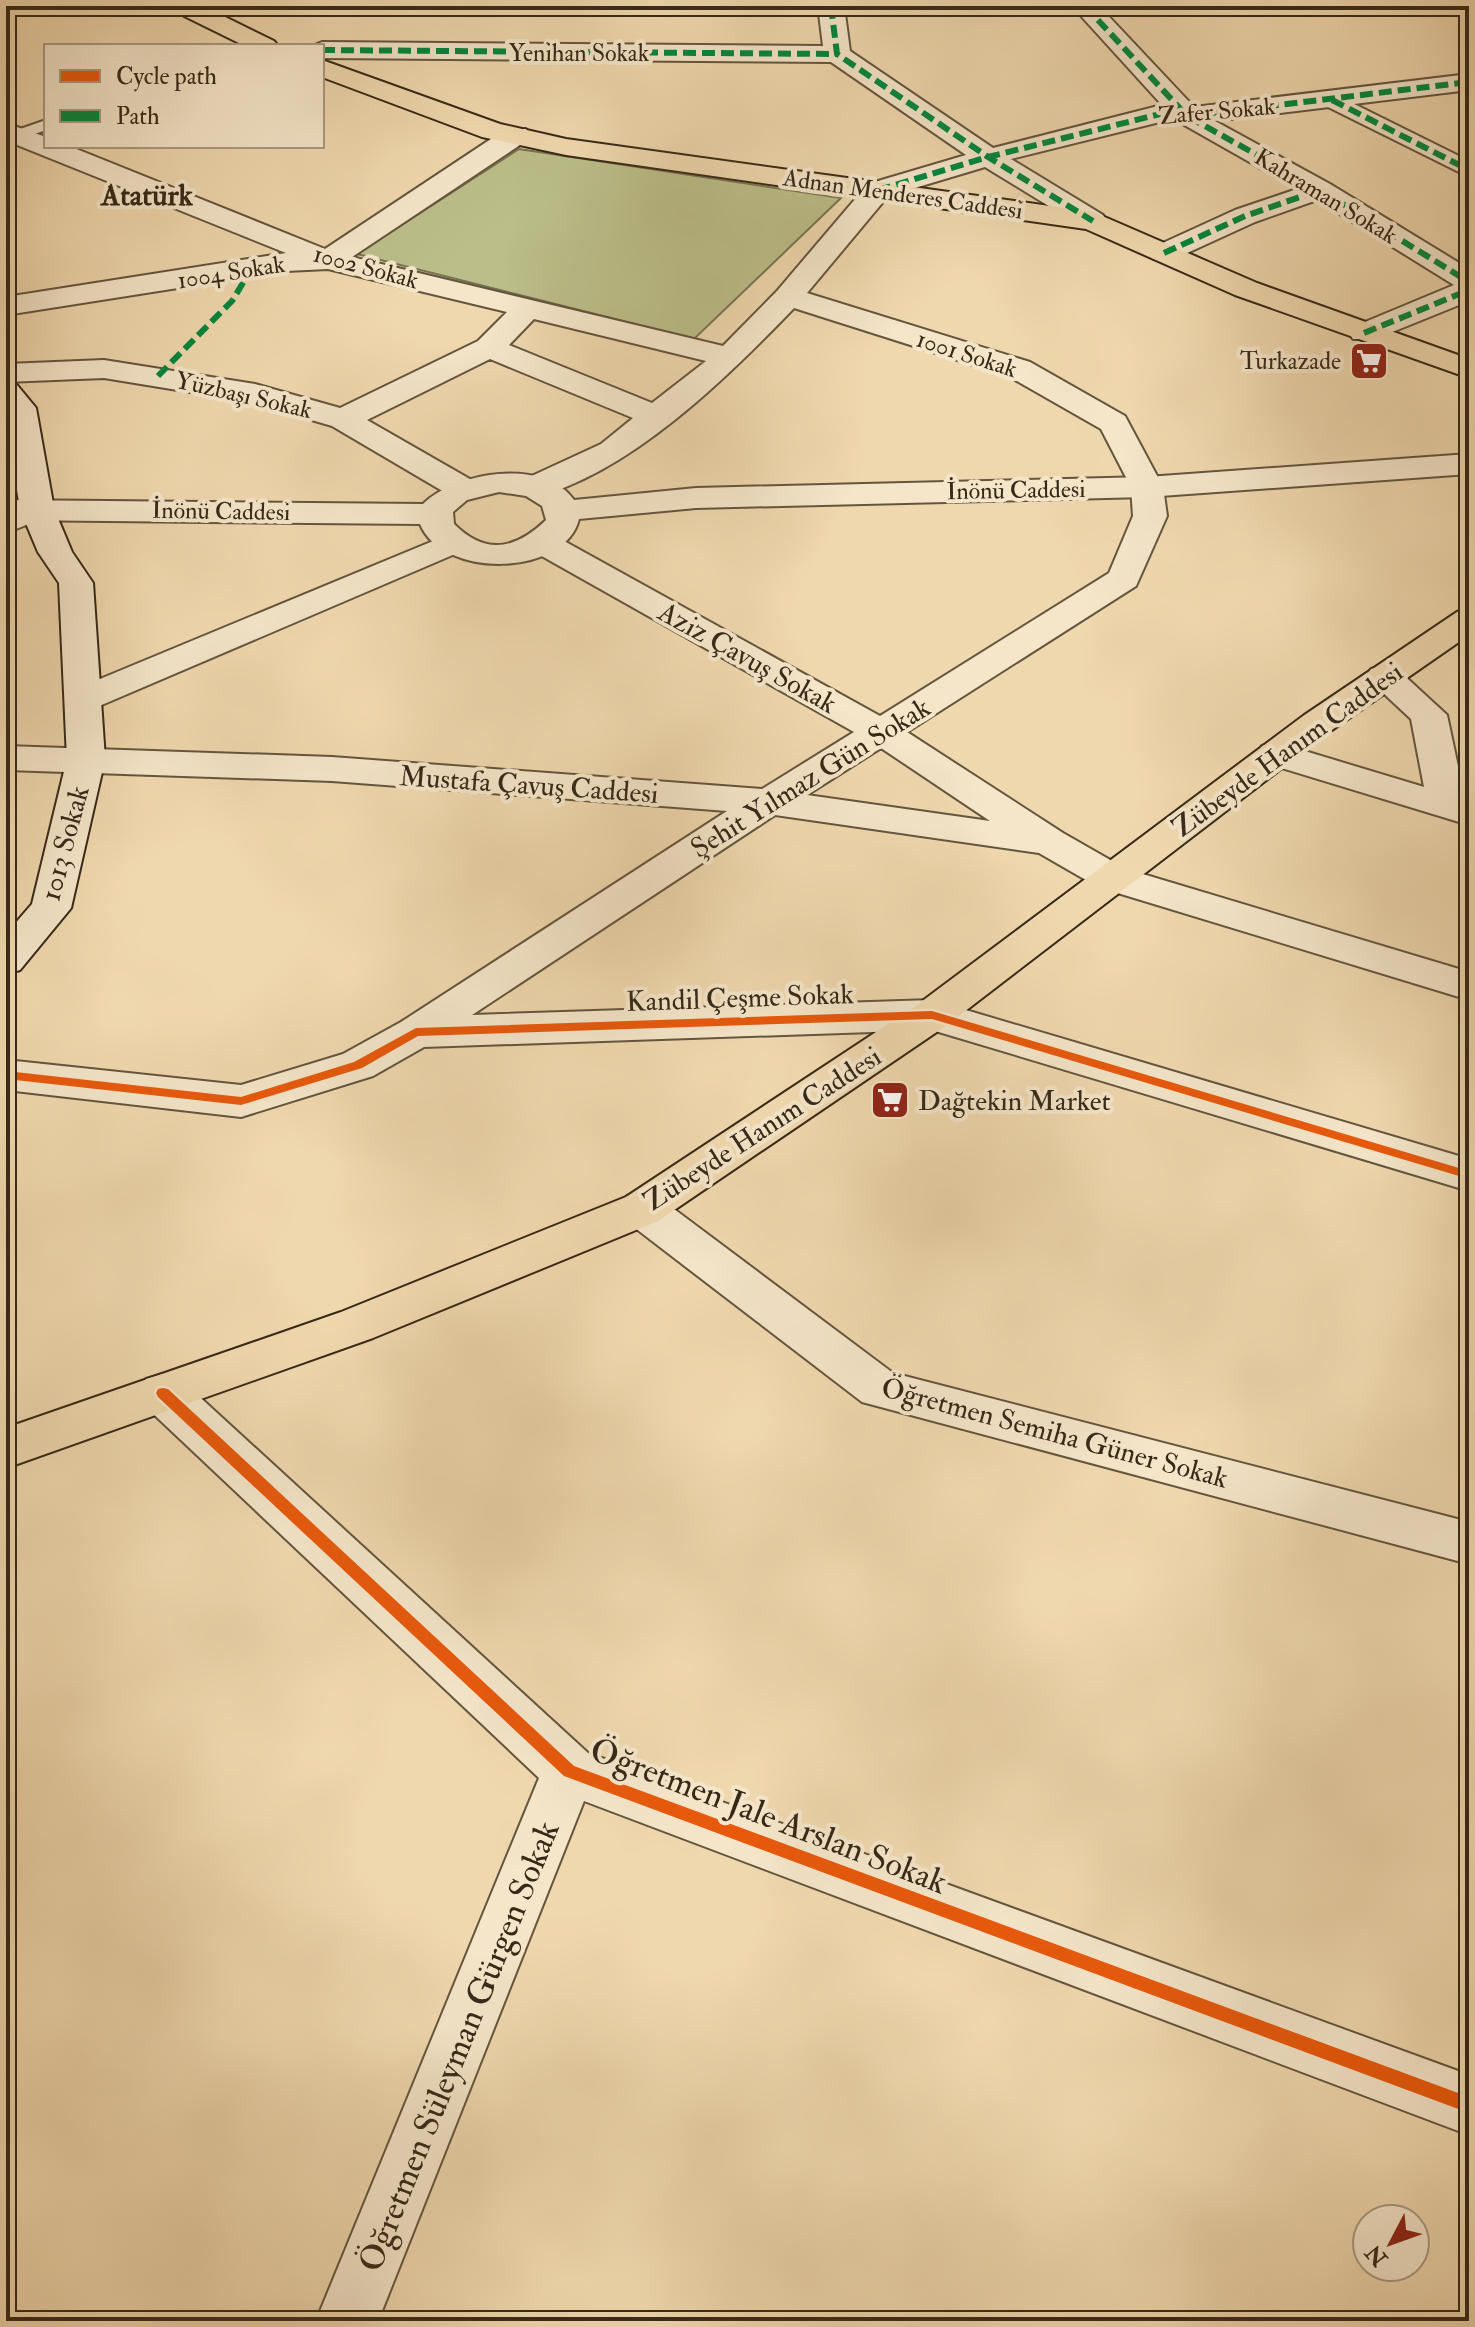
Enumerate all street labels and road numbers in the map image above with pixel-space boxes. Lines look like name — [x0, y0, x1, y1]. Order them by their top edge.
street label: Yenihan Sokak — [509, 38, 650, 69]
street label: Zafer Sokak — [1157, 91, 1277, 132]
street label: Kahraman Sokak — [1249, 142, 1403, 252]
street label: Adnan Menderes Caddesi — [780, 162, 1025, 227]
street label: 1002 Sokak — [310, 239, 422, 297]
street label: 1004 Sokak — [175, 249, 288, 296]
street label: 1001 Sokak — [913, 324, 1022, 385]
street label: Yüzbaşı Sokak — [173, 365, 316, 426]
street label: İnönü Caddesi — [946, 473, 1086, 507]
street label: İnönü Caddesi — [151, 494, 291, 528]
street label: Aziz Çavuş Sokak — [651, 594, 843, 722]
street label: Zübeyde Hanım Caddesi — [1166, 655, 1410, 846]
street label: Şehit Yılmaz Gün Sokak — [684, 690, 938, 866]
street label: Mustafa Çavuş Caddesi — [398, 759, 660, 812]
street label: 1013 Sokak — [33, 781, 98, 905]
street label: Kandil Çeşme Sokak — [626, 977, 855, 1020]
street label: Zübeyde Hanım Caddesi — [637, 1039, 888, 1219]
street label: Öğretmen Semiha Güner Sokak — [877, 1370, 1232, 1497]
street label: Öğretmen Jale Arslan Sokak — [584, 1728, 953, 1904]
street label: Öğretmen Süleyman Gürgen Sokak — [349, 1815, 570, 2278]

